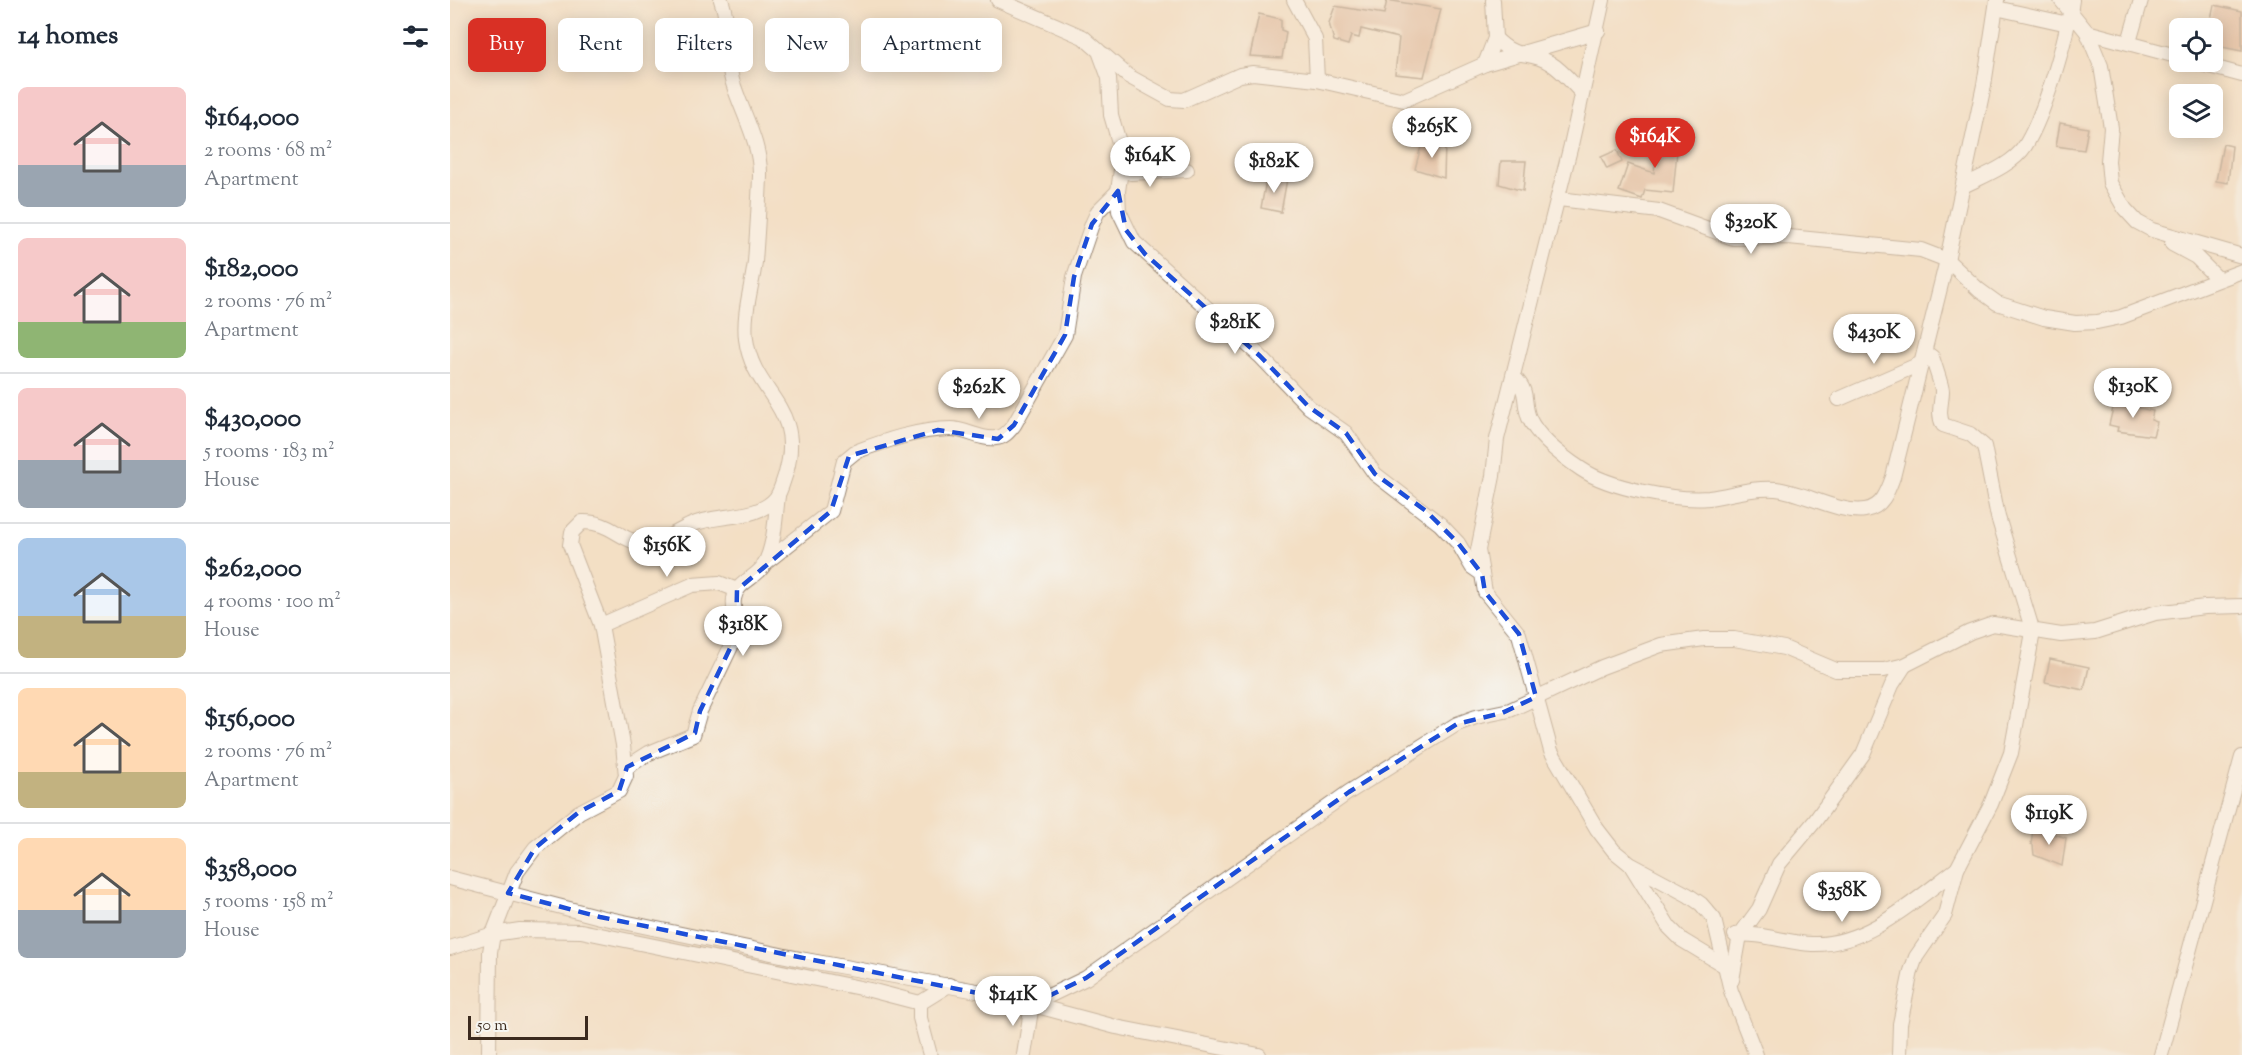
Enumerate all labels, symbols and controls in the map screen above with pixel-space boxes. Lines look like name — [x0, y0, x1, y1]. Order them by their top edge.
text: 14 homes — [18, 18, 118, 55]
chip: Buy — [468, 18, 546, 72]
chip: Rent — [558, 18, 643, 72]
chip: Filters — [655, 18, 753, 72]
chip: New — [765, 18, 849, 72]
chip: Apartment — [861, 18, 1002, 72]
map controls — [2169, 18, 2223, 138]
button: locate — [2169, 18, 2223, 72]
icon: filters — [399, 20, 432, 53]
button: layers — [2169, 84, 2223, 138]
text: $164,000 — [204, 100, 299, 137]
pin: $265K — [1390, 108, 1474, 159]
icon: home — [66, 111, 138, 183]
text: $265K — [1406, 113, 1458, 142]
pin: $164K — [1613, 118, 1697, 169]
text: $164K — [1629, 123, 1681, 152]
text: 2 rooms · 68 m² — [204, 137, 332, 166]
pin: $164K — [1108, 137, 1192, 188]
text: $164K — [1124, 142, 1176, 171]
pin: $182K — [1232, 143, 1316, 194]
text: $182K — [1248, 148, 1300, 177]
text: Apartment — [204, 166, 299, 195]
pin: $320K — [1709, 204, 1793, 255]
text: $320K — [1724, 209, 1778, 238]
text: $182,000 — [204, 251, 299, 288]
icon: home — [66, 262, 138, 334]
text: 2 rooms · 76 m² — [204, 288, 332, 317]
pin: $281K — [1193, 304, 1277, 355]
text: $281K — [1209, 309, 1261, 338]
pin: $430K — [1832, 314, 1916, 365]
text: Apartment — [204, 317, 299, 346]
text: $430K — [1847, 319, 1901, 348]
pin: $130K — [2091, 368, 2175, 419]
pin: $262K — [937, 369, 1021, 420]
text: $130K — [2108, 373, 2158, 402]
text: $262K — [952, 374, 1006, 403]
text: $430,000 — [204, 401, 301, 438]
icon: home — [66, 412, 138, 484]
text: 5 rooms · 183 m² — [204, 438, 335, 467]
text: House — [204, 467, 259, 496]
pin: $156K — [625, 527, 709, 578]
text: $156K — [643, 532, 691, 561]
text: $262,000 — [204, 551, 302, 588]
icon: home — [66, 562, 138, 634]
text: 4 rooms · 100 m² — [204, 588, 341, 617]
pin: $318K — [701, 606, 785, 657]
text: $318K — [718, 611, 768, 640]
text: House — [204, 617, 259, 646]
text: $156,000 — [204, 701, 295, 738]
icon: home — [66, 712, 138, 784]
text: 2 rooms · 76 m² — [204, 738, 332, 767]
text: Apartment — [204, 767, 299, 796]
pin: $119K — [2007, 795, 2091, 846]
text: $119K — [2025, 800, 2073, 829]
text: $358,000 — [204, 851, 297, 888]
icon: home — [66, 862, 138, 934]
pin: $358K — [1800, 872, 1884, 923]
text: $358K — [1817, 877, 1867, 906]
text: 5 rooms · 158 m² — [204, 888, 334, 917]
text: House — [204, 917, 259, 946]
pin: $141K — [971, 976, 1055, 1027]
text: $141K — [989, 981, 1037, 1010]
scale bar — [468, 1013, 588, 1040]
text: 50 m — [477, 1015, 508, 1038]

